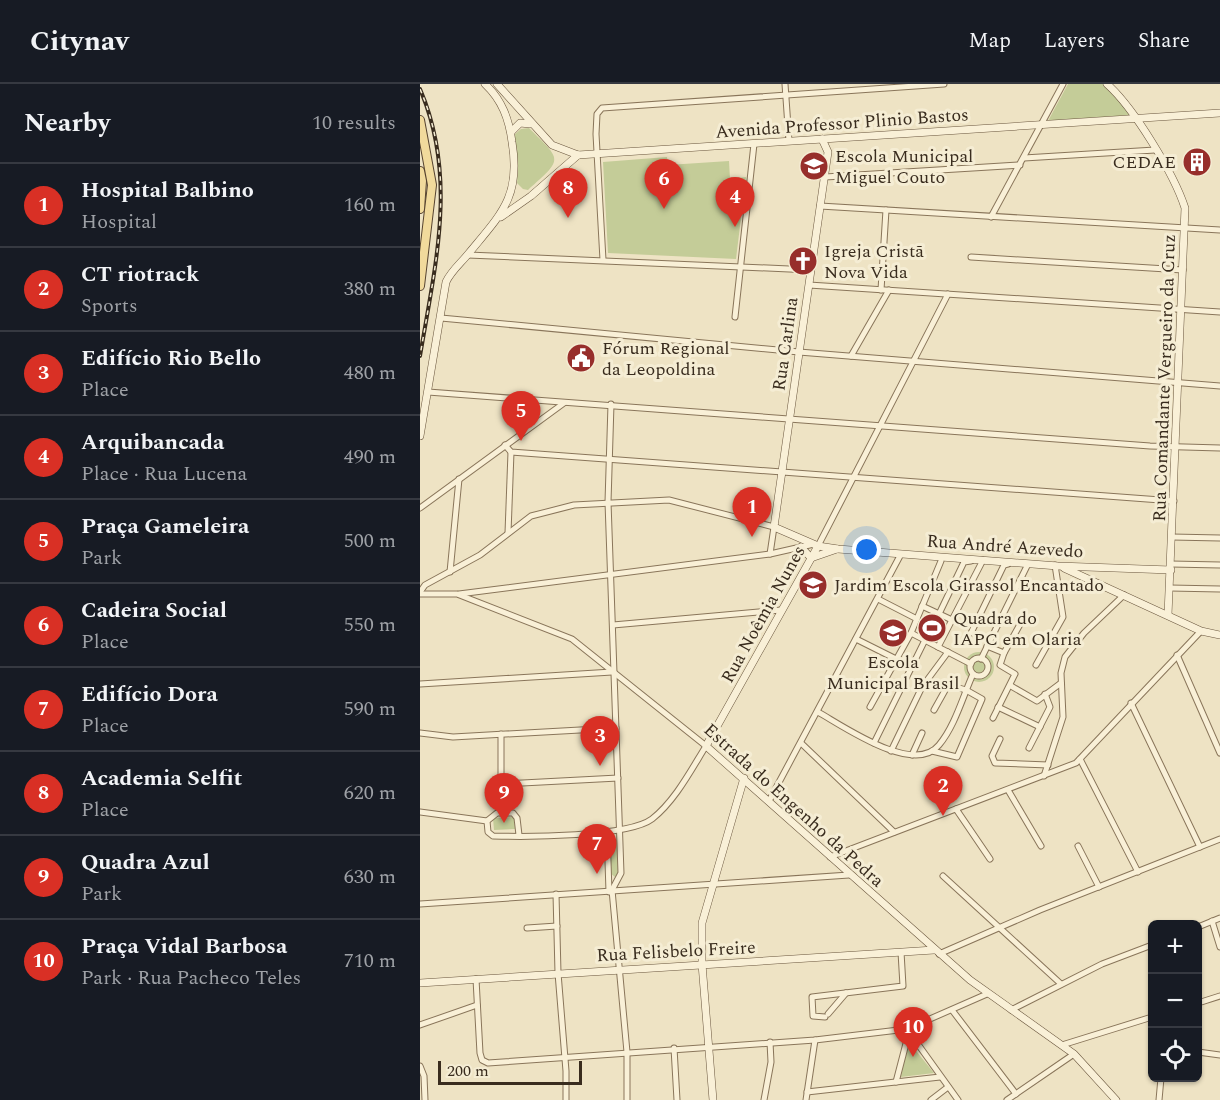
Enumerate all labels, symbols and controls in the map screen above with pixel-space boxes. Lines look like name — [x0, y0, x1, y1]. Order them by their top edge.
text: Citynav — [30, 20, 129, 63]
text: Map — [969, 25, 1011, 57]
text: Layers — [1044, 25, 1105, 57]
text: Share — [1138, 25, 1190, 57]
street label: Avenida Professor Plinio Bastos — [714, 101, 970, 146]
text: Nearby — [24, 103, 110, 143]
text: 10 results — [312, 108, 396, 138]
place label: Escola Municipal Miguel Couto — [835, 143, 973, 191]
building icon: CEDAE — [1181, 146, 1213, 178]
place label: CEDAE — [1113, 149, 1176, 176]
school or university icon: Escola Municipal Miguel Couto — [798, 150, 830, 182]
pin: 6 — [644, 160, 684, 209]
pin: 8 — [548, 168, 588, 218]
text: Hospital Balbino — [81, 174, 254, 207]
pin: 4 — [716, 178, 754, 227]
text: 1 — [38, 190, 49, 220]
text: 160 m — [344, 190, 396, 220]
text: Hospital — [81, 207, 157, 237]
street label: Rua Comandante Vergueiro da Cruz — [1146, 234, 1183, 522]
place label: Igreja Cristã Nova Vida — [824, 238, 924, 286]
church icon: Igreja Cristã Nova Vida — [787, 245, 819, 277]
text: CT riotrack — [81, 258, 199, 291]
text: 2 — [38, 274, 49, 304]
text: 380 m — [344, 274, 396, 304]
text: Sports — [81, 291, 138, 321]
street label: Rua Carlina — [766, 295, 805, 393]
place label: Fórum Regional da Leopoldina — [602, 335, 730, 383]
text: Edifício Rio Bello — [81, 342, 261, 375]
public building icon: Fórum Regional da Leopoldina — [565, 342, 597, 374]
text: 3 — [38, 358, 49, 388]
text: 480 m — [344, 358, 396, 388]
text: Place — [81, 375, 129, 405]
pin: 5 — [502, 392, 540, 441]
text: Arquibancada — [81, 426, 224, 459]
text: 4 — [38, 442, 49, 472]
text: 490 m — [344, 442, 396, 472]
text: Place · Rua Lucena — [81, 459, 247, 489]
pin: 1 — [732, 488, 772, 537]
text: Praça Gameleira — [81, 510, 249, 543]
text: 5 — [38, 526, 49, 556]
text: 500 m — [344, 526, 396, 556]
street label: Rua André Azevedo — [926, 528, 1084, 565]
your location — [852, 535, 881, 564]
street label: Rua Noêmia Nunes — [714, 540, 813, 688]
text: Park — [81, 543, 122, 573]
school or university icon: Jardim Escola Girassol Encantado — [797, 569, 829, 601]
place label: Jardim Escola Girassol Encantado — [834, 572, 1104, 599]
text: Cadeira Social — [81, 594, 227, 627]
place label: Quadra do IAPC em Olaria — [953, 605, 1082, 653]
text: 6 — [38, 610, 49, 640]
text: 550 m — [344, 610, 396, 640]
sports icon: Quadra do IAPC em Olaria — [916, 612, 948, 644]
school or university icon: Escola Municipal Brasil — [877, 617, 909, 649]
text: Place — [81, 627, 129, 657]
place label: Escola Municipal Brasil — [826, 649, 960, 697]
text: Edifício Dora — [81, 678, 218, 711]
text: 7 — [38, 694, 49, 724]
text: 590 m — [344, 694, 396, 724]
text: Place — [81, 711, 129, 741]
pin: 3 — [580, 716, 620, 766]
street label: Estrada do Engenho da Pedra — [697, 717, 890, 894]
text: Academia Selfit — [81, 762, 242, 795]
pin: 2 — [924, 766, 962, 816]
pin: 9 — [484, 774, 524, 823]
text: 8 — [38, 778, 49, 808]
text: 620 m — [344, 778, 396, 808]
text: Place — [81, 795, 129, 825]
pin: 7 — [578, 824, 616, 874]
text: Quadra Azul — [81, 846, 210, 879]
text: 9 — [38, 862, 49, 892]
text: 630 m — [344, 862, 396, 892]
text: Park — [81, 879, 122, 909]
map controls — [1148, 920, 1202, 1082]
button: + — [1148, 920, 1202, 974]
text: Praça Vidal Barbosa — [81, 930, 287, 963]
street label: Rua Felisbelo Freire — [596, 934, 756, 969]
text: 10 — [32, 946, 55, 976]
text: 710 m — [344, 946, 396, 976]
text: Park · Rua Pacheco Teles — [81, 963, 301, 993]
button: − — [1148, 974, 1202, 1028]
pin: 10 — [894, 1008, 932, 1057]
button: locate — [1148, 1028, 1202, 1082]
scale bar — [438, 1058, 582, 1086]
text: 200 m — [447, 1059, 489, 1083]

